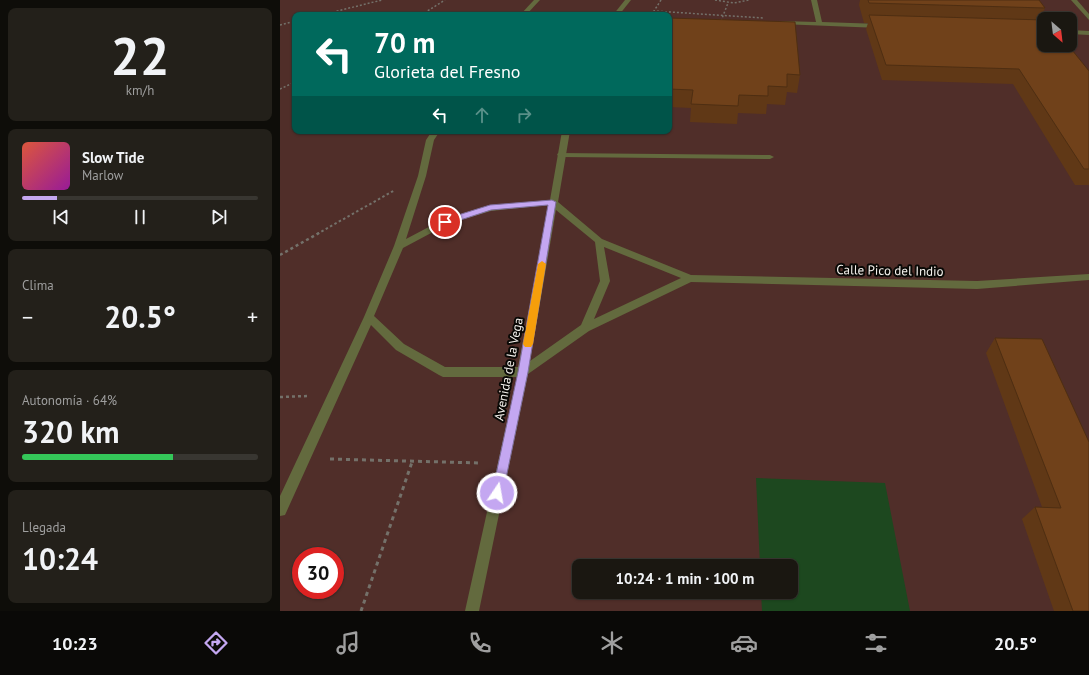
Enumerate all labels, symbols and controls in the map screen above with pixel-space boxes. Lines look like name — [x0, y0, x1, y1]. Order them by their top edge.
north arrow — [1037, 12, 1077, 52]
map controls — [1037, 12, 1077, 52]
text: 22 — [111, 22, 169, 89]
text: 70 m — [374, 24, 435, 61]
icon: left — [308, 28, 360, 80]
text: Glorieta del Fresno — [374, 60, 520, 83]
text: km/h — [126, 82, 154, 99]
icon: left — [429, 104, 451, 126]
icon: ahead — [471, 104, 493, 126]
icon: right — [513, 104, 535, 126]
text: Slow Tide — [82, 148, 144, 167]
text: Marlow — [82, 167, 123, 184]
pin — [428, 205, 462, 239]
icon: previous — [50, 206, 72, 228]
icon: pause — [129, 206, 151, 228]
icon: next — [208, 206, 230, 228]
icon: arrive — [434, 211, 456, 233]
street label: Calle Pico del Indio — [836, 261, 944, 280]
text: Clima — [22, 277, 54, 294]
text: 20.5° — [104, 297, 176, 336]
text: − — [22, 303, 33, 331]
text: + — [247, 303, 258, 331]
street label: Avenida de la Vega — [490, 316, 527, 422]
text: Autonomía · 64% — [22, 392, 117, 409]
text: 320 km — [22, 412, 120, 451]
position arrow — [476, 472, 518, 514]
text: Llegada — [22, 519, 66, 536]
text: 10:24 — [22, 539, 98, 578]
speed limit sign: 30 — [292, 547, 344, 599]
text: 10:24 · 1 min · 100 m — [616, 569, 754, 588]
icon: directions — [202, 629, 230, 657]
icon: music — [334, 629, 362, 657]
icon: phone — [466, 629, 494, 657]
icon: climate — [598, 629, 626, 657]
icon: car — [730, 629, 758, 657]
icon: filters — [862, 629, 890, 657]
text: 10:23 — [52, 632, 98, 655]
text: 20.5° — [994, 632, 1037, 655]

